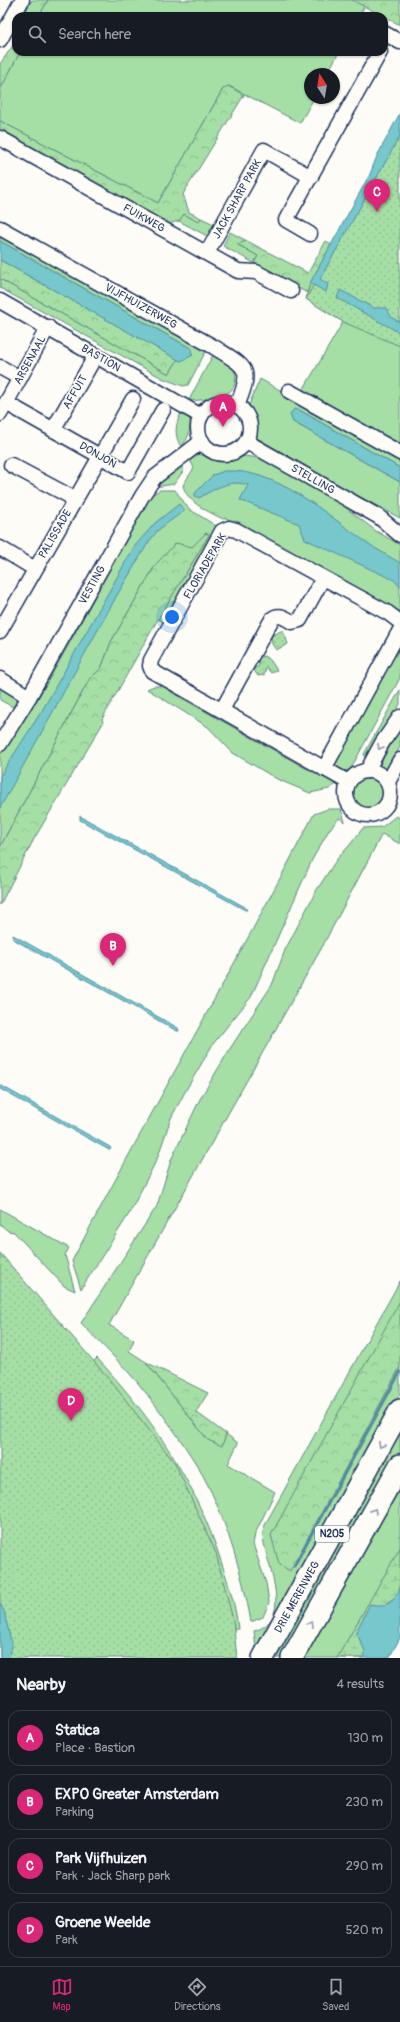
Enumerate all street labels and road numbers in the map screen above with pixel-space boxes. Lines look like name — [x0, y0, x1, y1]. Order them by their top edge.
street label: JACK SHARP PARK — [210, 157, 264, 241]
street label: FUIKWEG — [121, 201, 167, 235]
street label: VIJFHUIZERWEG — [102, 281, 180, 331]
street label: ARSENAAL — [11, 333, 49, 387]
street label: BASTION — [79, 342, 123, 374]
street label: AFFUIT — [60, 373, 90, 411]
street label: DONJON — [77, 439, 119, 471]
street label: STELLING — [289, 461, 337, 497]
street label: PALISSADE — [36, 507, 74, 561]
street label: FLORIADEPARK — [181, 530, 229, 601]
street label: VESTING — [76, 563, 108, 607]
road number: N205 — [315, 1526, 349, 1542]
street label: DRIE MERENWEG — [272, 1559, 322, 1635]

